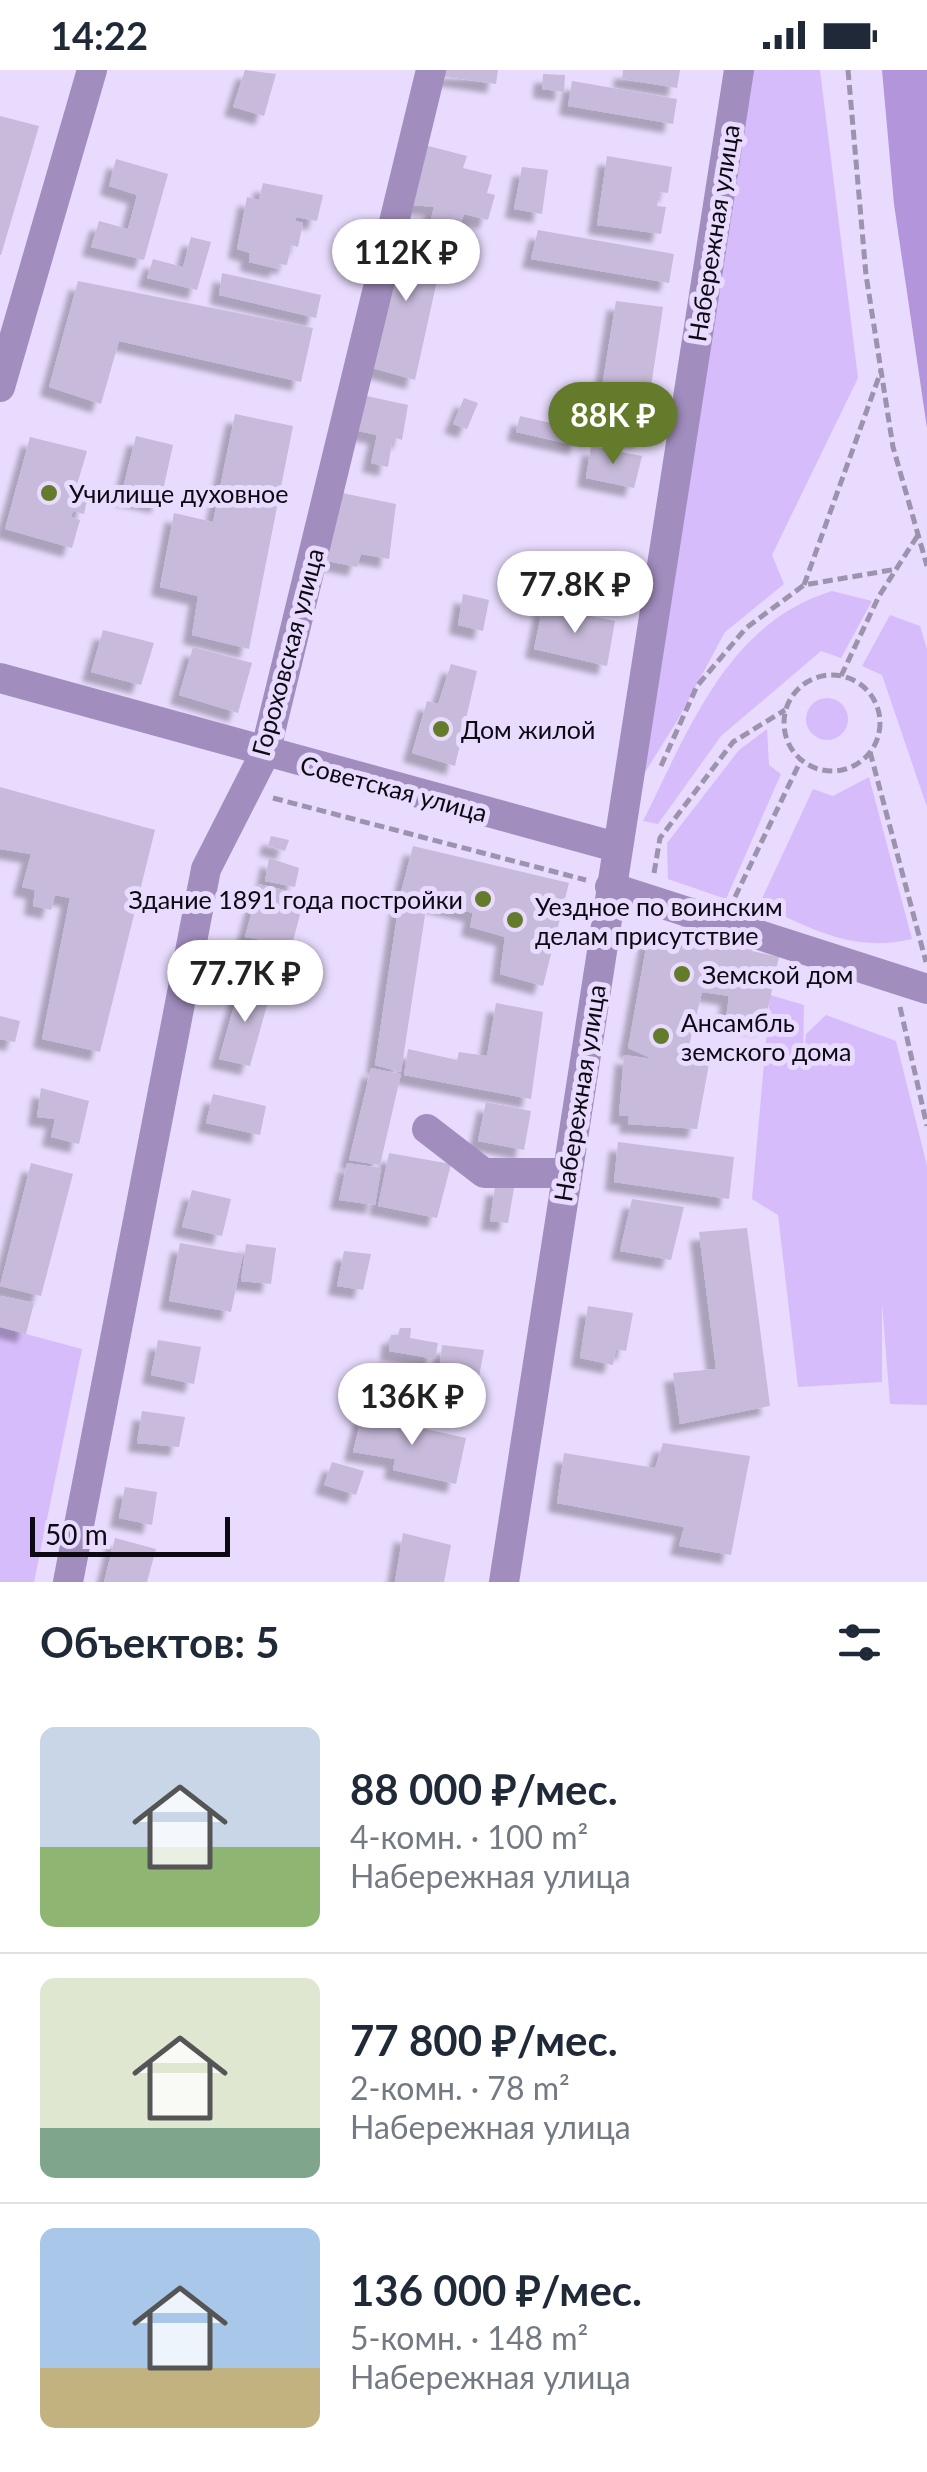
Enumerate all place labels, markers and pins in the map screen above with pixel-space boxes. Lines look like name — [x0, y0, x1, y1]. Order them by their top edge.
pin: 112K ₽ — [325, 219, 487, 304]
pin: 88K ₽ — [543, 382, 683, 467]
place label: Училище духовное — [69, 478, 288, 508]
marker: Училище духовное — [38, 482, 60, 504]
pin: 77.8K ₽ — [483, 551, 667, 636]
place label: Дом жилой — [461, 714, 595, 744]
marker: Дом жилой — [430, 718, 452, 740]
place label: Здание 1891 года постройки — [129, 884, 463, 914]
marker: Здание 1891 года постройки — [472, 888, 494, 910]
place label: Уездное по воинским делам присутствие — [535, 891, 783, 950]
marker: Уездное по воинским делам присутствие — [504, 909, 526, 931]
pin: 77.7K ₽ — [153, 940, 337, 1025]
place label: Земской дом — [702, 959, 853, 989]
marker: Земской дом — [671, 963, 693, 985]
place label: Ансамбль земского дома — [681, 1007, 851, 1066]
marker: Ансамбль земского дома — [650, 1025, 672, 1047]
pin: 136K ₽ — [331, 1363, 493, 1448]

